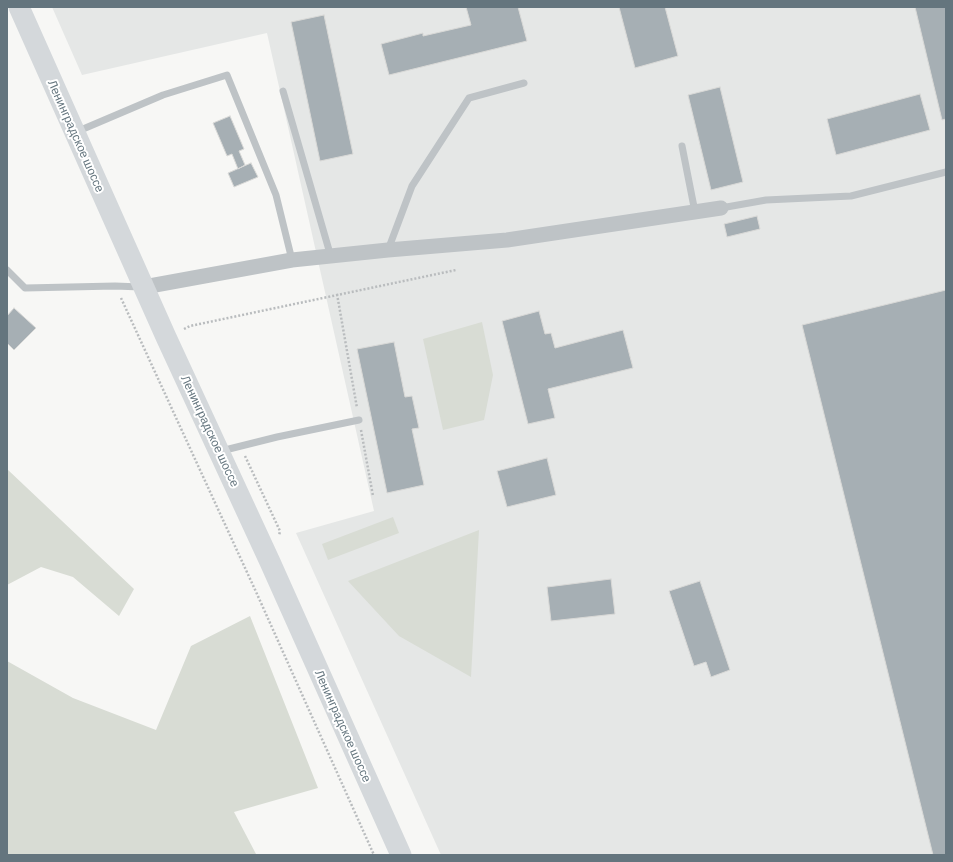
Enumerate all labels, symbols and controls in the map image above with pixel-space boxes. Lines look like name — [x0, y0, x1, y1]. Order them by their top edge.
street label: Ленинградское шоссе — [45, 78, 107, 194]
street label: Ленинградское шоссе — [178, 373, 242, 489]
street label: Ленинградское шоссе — [312, 668, 374, 784]

